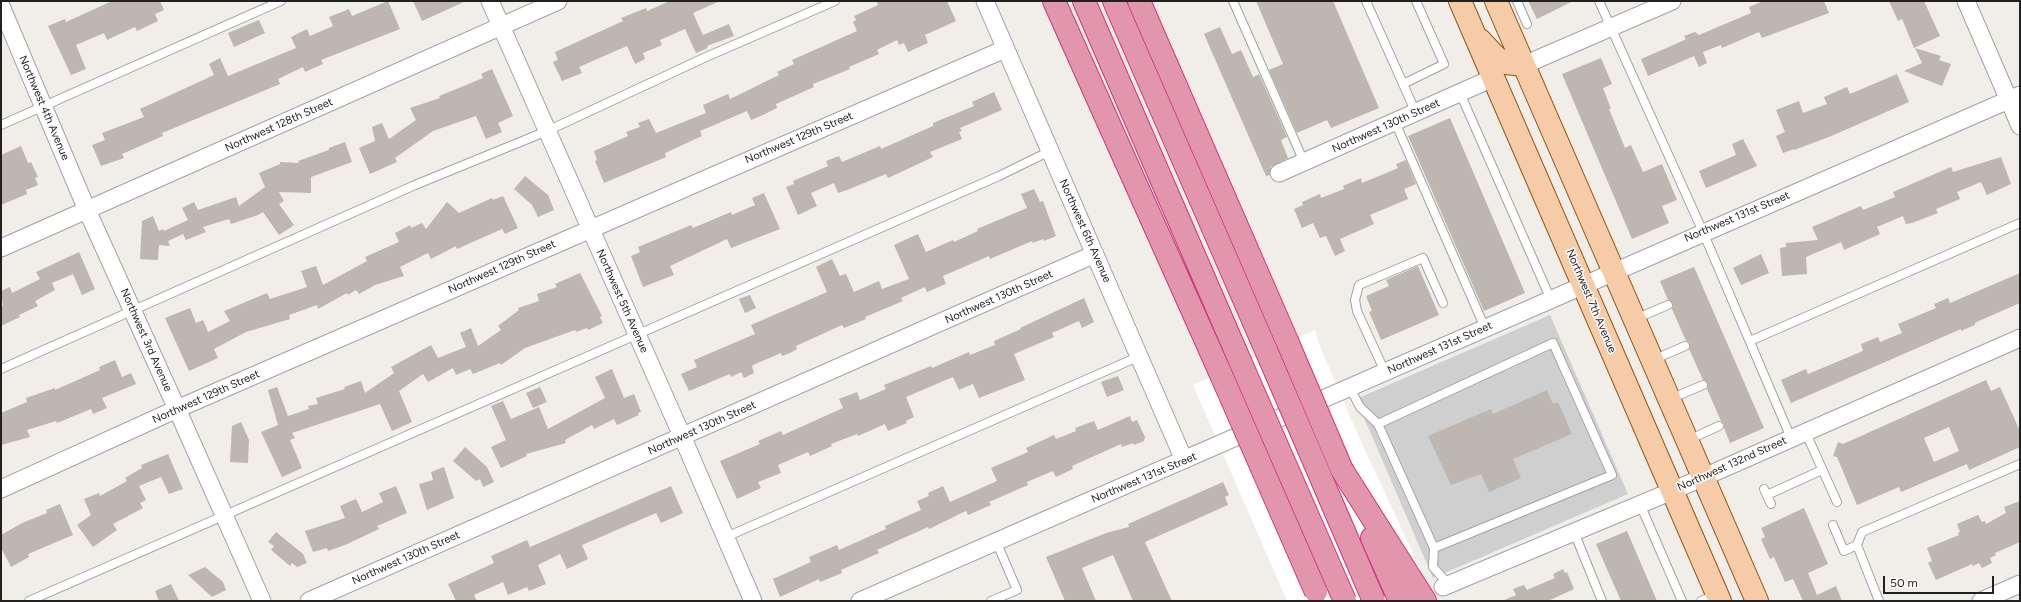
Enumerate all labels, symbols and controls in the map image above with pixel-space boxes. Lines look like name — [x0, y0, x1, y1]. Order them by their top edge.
street label: Northwest 4th Avenue — [16, 54, 72, 162]
street label: Northwest 128th Street — [223, 95, 335, 155]
street label: Northwest 130th Street — [1330, 96, 1442, 156]
street label: Northwest 129th Street — [743, 109, 855, 167]
street label: Northwest 6th Avenue — [1056, 177, 1114, 285]
street label: Northwest 131st Street — [1682, 189, 1792, 245]
street label: Northwest 129th Street — [446, 237, 558, 297]
street label: Northwest 5th Avenue — [593, 247, 651, 355]
street label: Northwest 7th Avenue — [1563, 247, 1619, 355]
street label: Northwest 130th Street — [943, 267, 1055, 327]
street label: Northwest 3rd Avenue — [117, 286, 175, 394]
street label: Northwest 131st Street — [1386, 319, 1494, 377]
street label: Northwest 129th Street — [150, 367, 262, 427]
street label: Northwest 130th Street — [646, 398, 758, 458]
street label: Northwest 132nd Street — [1675, 434, 1789, 494]
street label: Northwest 131st Street — [1089, 450, 1199, 506]
street label: Northwest 130th Street — [350, 528, 462, 588]
scale bar — [1885, 568, 1996, 594]
text: 50 m — [1890, 576, 1918, 590]

